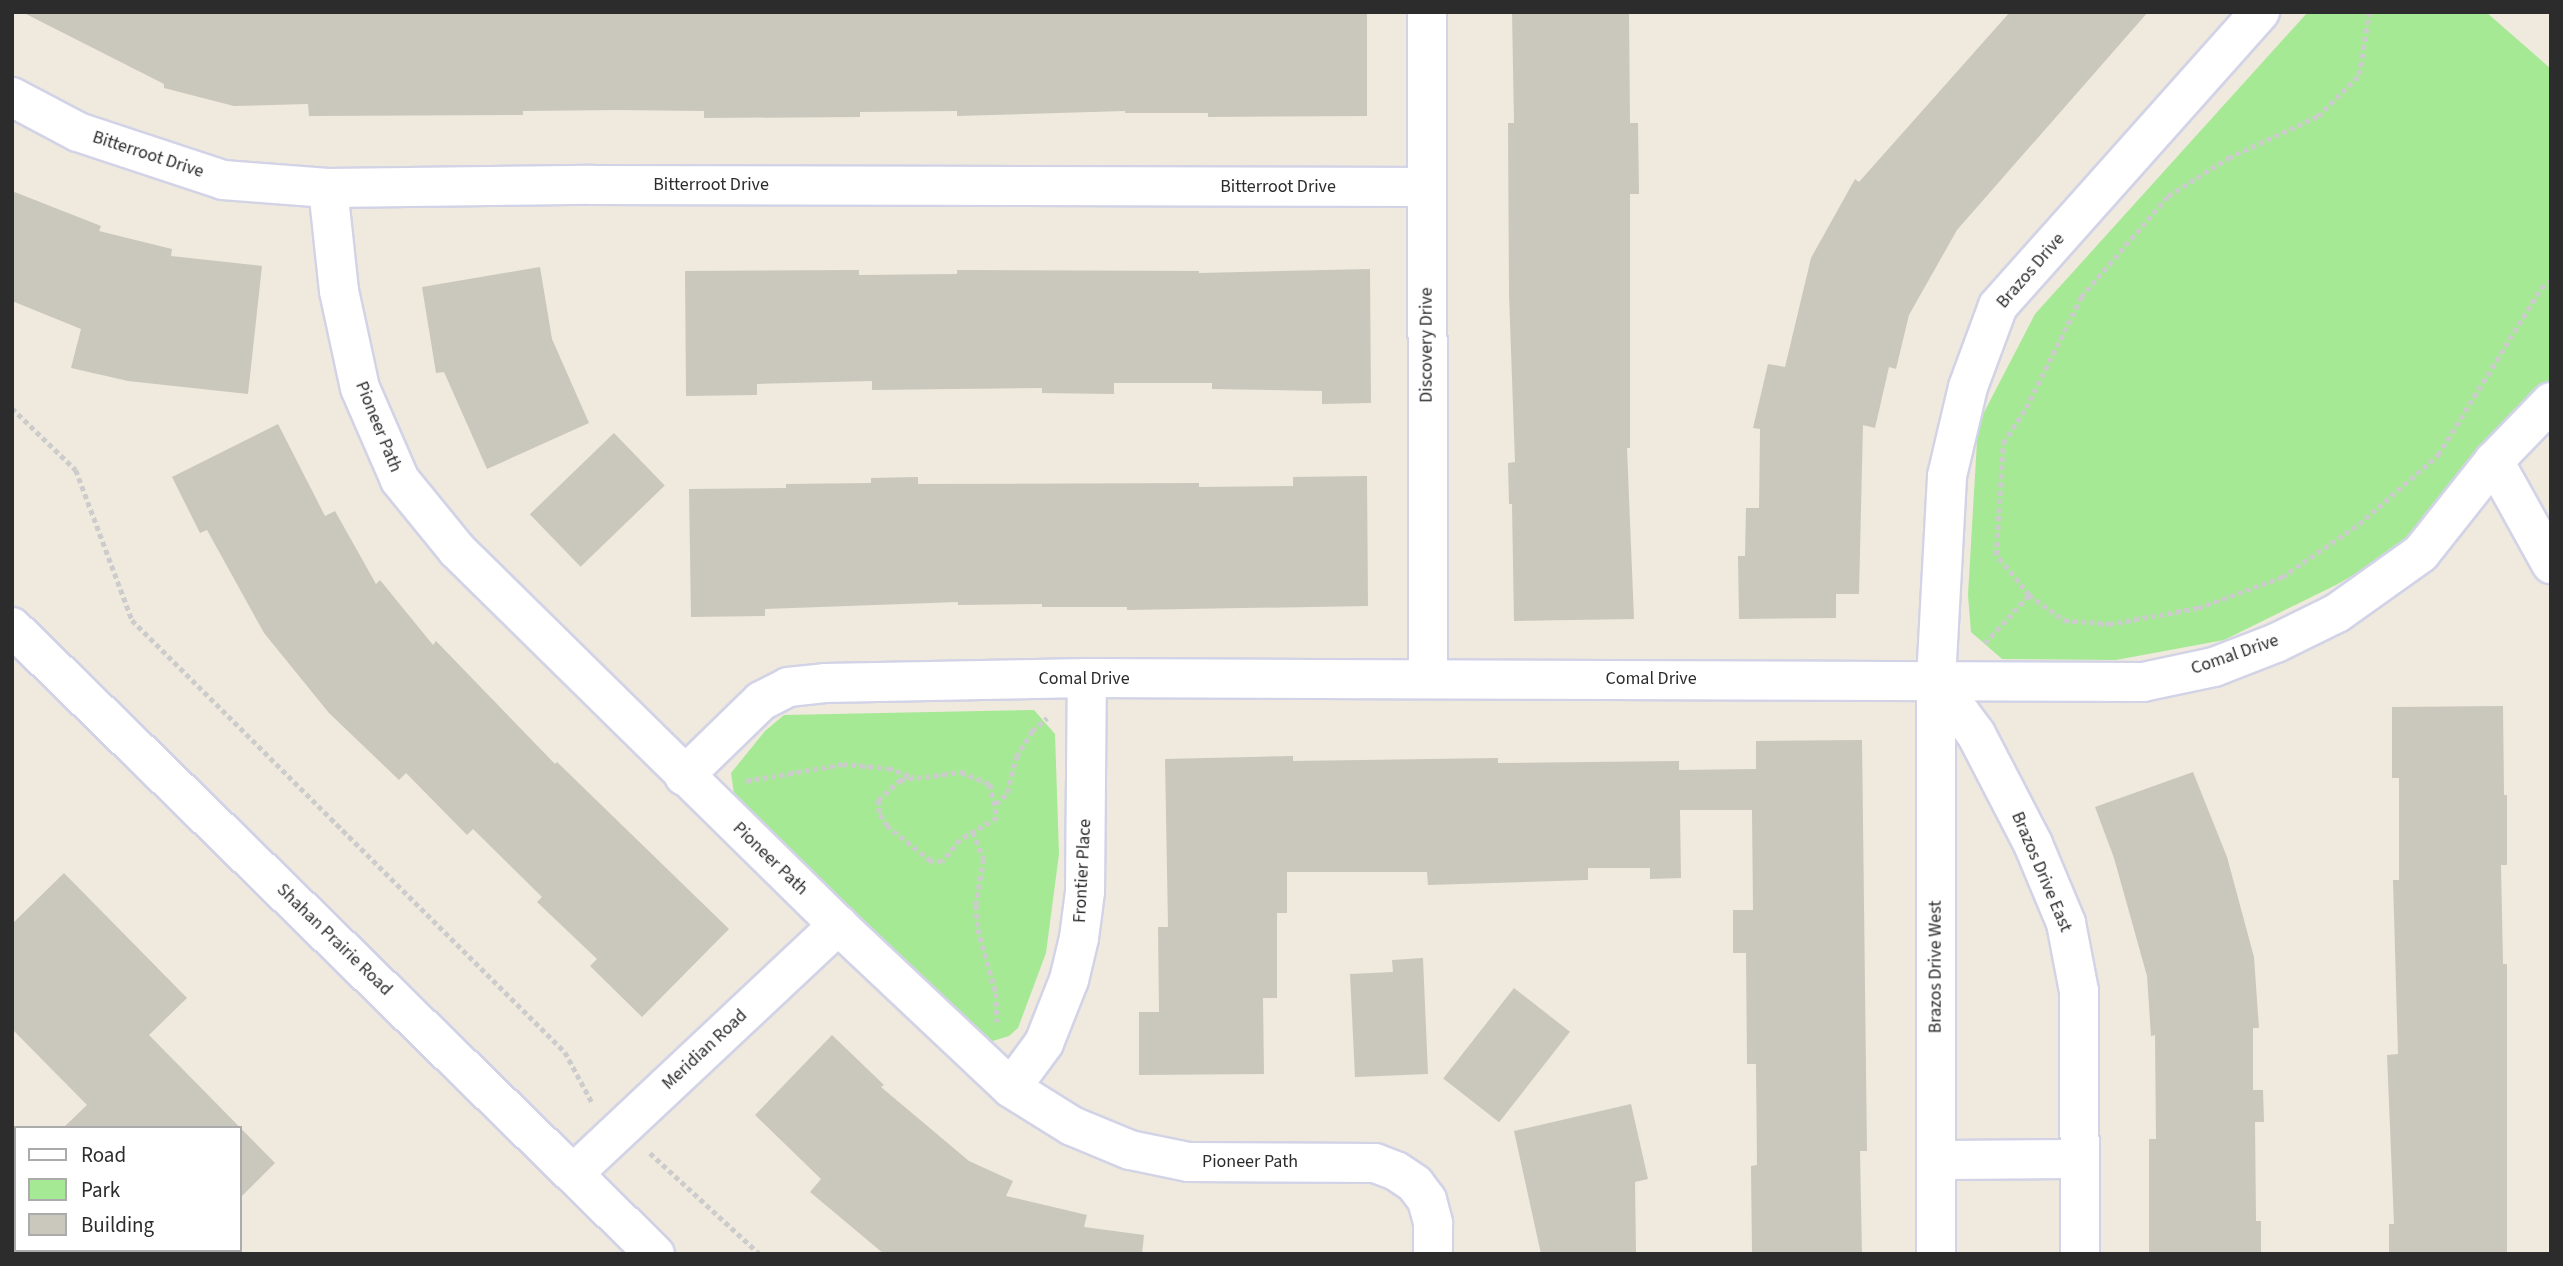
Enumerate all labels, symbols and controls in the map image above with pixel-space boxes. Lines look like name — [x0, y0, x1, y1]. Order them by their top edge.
street label: Bitterroot Drive — [90, 127, 206, 183]
street label: Bitterroot Drive — [653, 174, 769, 196]
street label: Bitterroot Drive — [1220, 176, 1336, 198]
street label: Brazos Drive — [1992, 229, 2070, 313]
street label: Discovery Drive — [1416, 287, 1438, 403]
street label: Pioneer Path — [350, 378, 406, 476]
street label: Comal Drive — [2188, 630, 2282, 680]
street label: Comal Drive — [1038, 668, 1130, 690]
street label: Comal Drive — [1605, 668, 1697, 690]
street label: Brazos Drive East — [2006, 809, 2076, 935]
street label: Pioneer Path — [728, 818, 812, 900]
street label: Frontier Place — [1069, 818, 1097, 924]
street label: Shahan Prairie Road — [272, 879, 396, 1001]
street label: Brazos Drive West — [1925, 901, 1947, 1033]
street label: Meridian Road — [658, 1005, 752, 1095]
legend — [14, 1126, 242, 1252]
text: Road — [81, 1140, 126, 1170]
street label: Pioneer Path — [1202, 1151, 1298, 1173]
text: Park — [81, 1175, 120, 1205]
text: Building — [81, 1210, 154, 1240]

